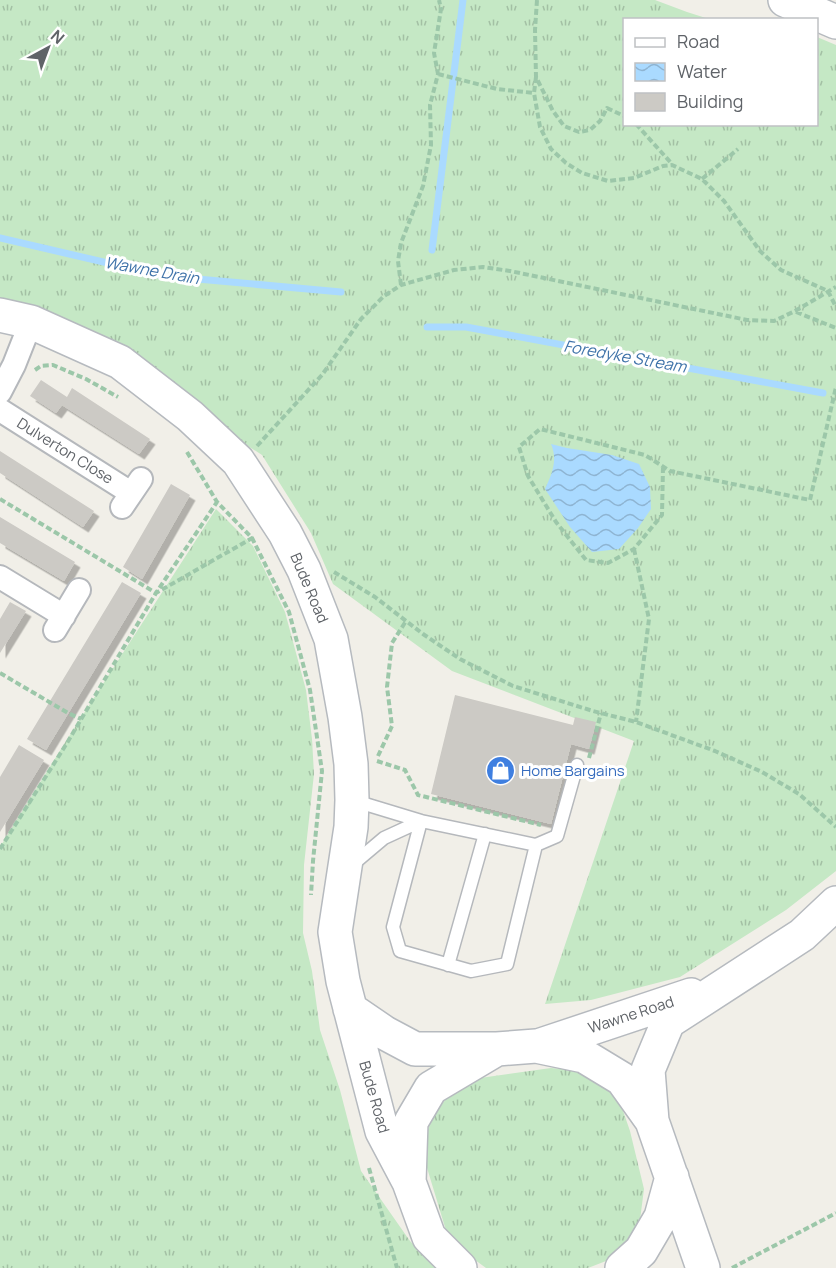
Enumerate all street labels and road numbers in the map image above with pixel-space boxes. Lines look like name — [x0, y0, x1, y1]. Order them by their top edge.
street label: Dulverton Close — [13, 412, 118, 489]
street label: Bude Road — [285, 549, 334, 626]
street label: Wawne Road — [585, 991, 676, 1038]
street label: Bude Road — [354, 1058, 395, 1135]

